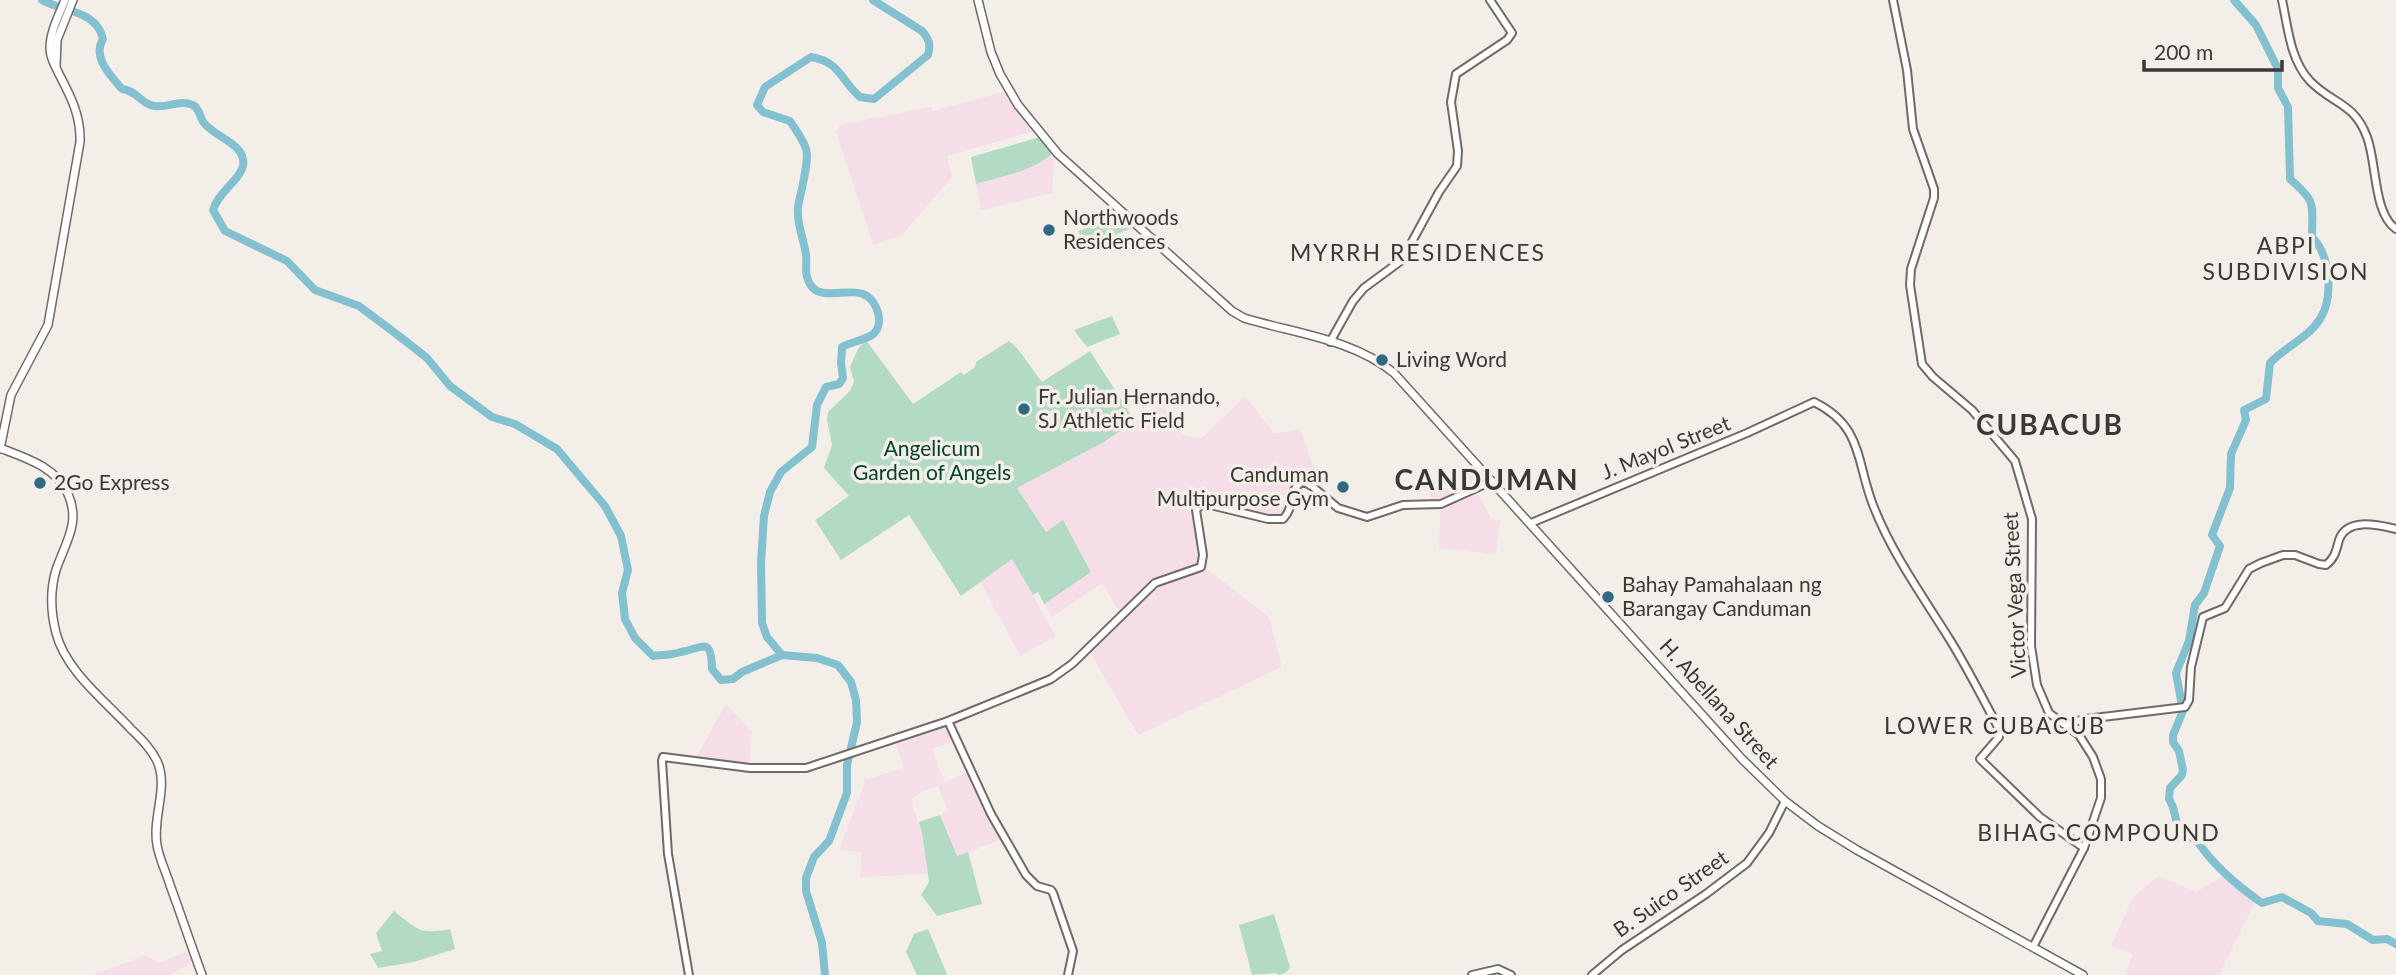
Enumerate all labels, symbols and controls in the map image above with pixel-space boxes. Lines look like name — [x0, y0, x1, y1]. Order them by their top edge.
scale bar — [2144, 28, 2282, 72]
text: 200 m — [2154, 39, 2213, 64]
place label: Northwoods Residences — [1063, 204, 1178, 253]
marker: Northwoods Residences — [1041, 222, 1057, 238]
district label: ABPI SUBDIVISION — [2202, 231, 2370, 285]
district label: MYRRH RESIDENCES — [1290, 238, 1546, 266]
place label: Living Word — [1396, 346, 1507, 371]
marker: Living Word — [1374, 352, 1390, 368]
place label: Fr. Julian Hernando, SJ Athletic Field — [1038, 383, 1220, 432]
marker: Fr. Julian Hernando, SJ Athletic Field — [1016, 401, 1032, 417]
district label: CUBACUB — [1976, 407, 2124, 441]
street label: J. Mayol Street — [1597, 409, 1734, 484]
park label: Angelicum Garden of Angels — [853, 435, 1011, 484]
place label: Canduman Multipurpose Gym — [1157, 461, 1329, 510]
district label: CANDUMAN — [1394, 462, 1580, 496]
place label: 2Go Express — [54, 469, 170, 494]
marker: 2Go Express — [32, 475, 48, 491]
marker: Canduman Multipurpose Gym — [1335, 479, 1351, 495]
street label: Victor Vega Street — [1997, 511, 2030, 679]
place label: Bahay Pamahalaan ng Barangay Canduman — [1622, 571, 1822, 620]
marker: Bahay Pamahalaan ng Barangay Canduman — [1600, 589, 1616, 605]
street label: H. Abellana Street — [1655, 633, 1785, 773]
district label: LOWER CUBACUB — [1884, 711, 2106, 739]
district label: BIHAG COMPOUND — [1977, 818, 2221, 846]
street label: B. Suico Street — [1608, 844, 1733, 942]

